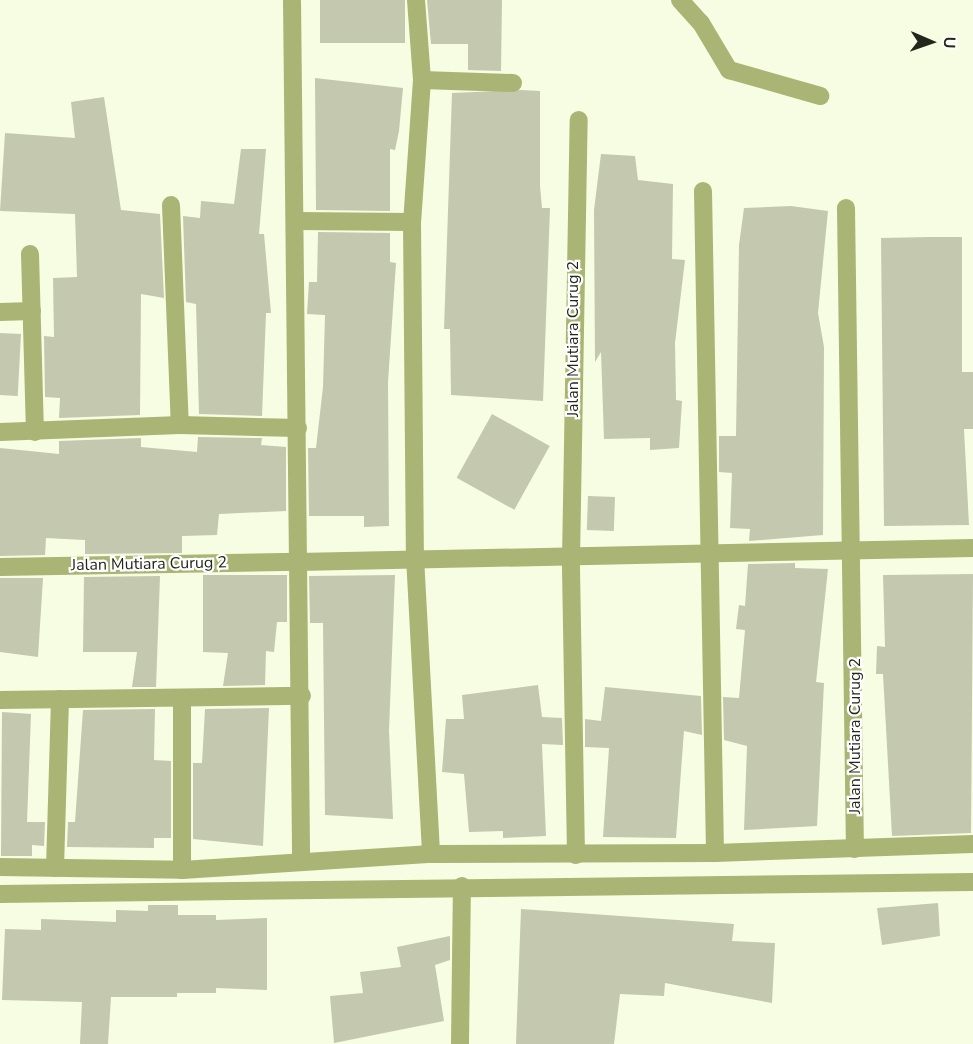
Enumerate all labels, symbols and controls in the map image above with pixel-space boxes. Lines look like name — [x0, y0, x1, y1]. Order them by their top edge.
north arrow — [901, 12, 961, 72]
text: U — [938, 36, 960, 49]
street label: Jalan Mutiara Curug 2 — [563, 261, 583, 417]
street label: Jalan Mutiara Curug 2 — [71, 553, 227, 575]
street label: Jalan Mutiara Curug 2 — [845, 658, 865, 814]

